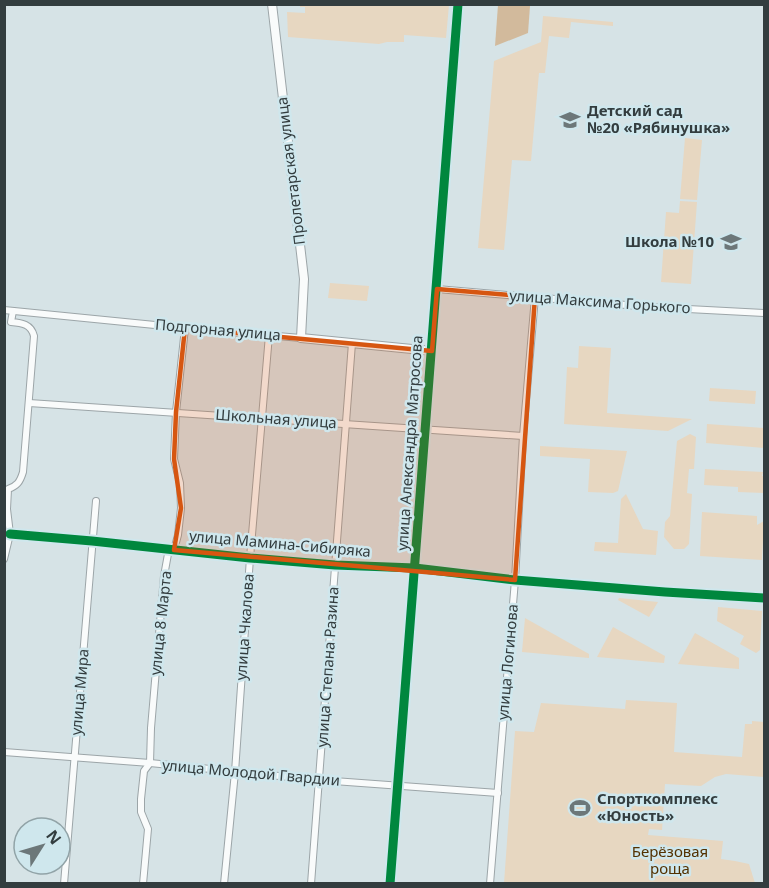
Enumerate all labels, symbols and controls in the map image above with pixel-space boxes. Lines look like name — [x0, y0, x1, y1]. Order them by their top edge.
street label: Пролетарская улица — [271, 96, 309, 246]
place label: Детский сад №20 «Рябинушка» — [587, 100, 730, 137]
school or university icon: Детский сад №20 «Рябинушка» — [558, 108, 582, 132]
school or university icon: Школа №10 — [719, 230, 743, 254]
place label: Школа №10 — [625, 231, 714, 251]
street label: улица Максима Горького — [509, 285, 691, 317]
street label: Подгорная улица — [154, 314, 282, 344]
street label: улица Александра Матросова — [391, 335, 427, 551]
street label: Школьная улица — [215, 404, 337, 432]
street label: улица Мамина-Сибиряка — [188, 525, 372, 561]
street label: улица 8 Марта — [145, 570, 175, 676]
street label: улица Чкалова — [230, 573, 258, 681]
street label: улица Степана Разина — [311, 586, 343, 748]
street label: улица Логинова — [492, 603, 522, 721]
street label: улица Мира — [65, 648, 93, 736]
street label: улица Молодой Гвардии — [161, 754, 341, 790]
place label: Спорткомплекс «Юность» — [597, 788, 718, 825]
sports icon: Спорткомплекс «Юность» — [568, 796, 592, 820]
north arrow — [12, 816, 72, 876]
text: N — [41, 825, 67, 849]
park label: Берёзовая роща — [632, 841, 708, 878]

